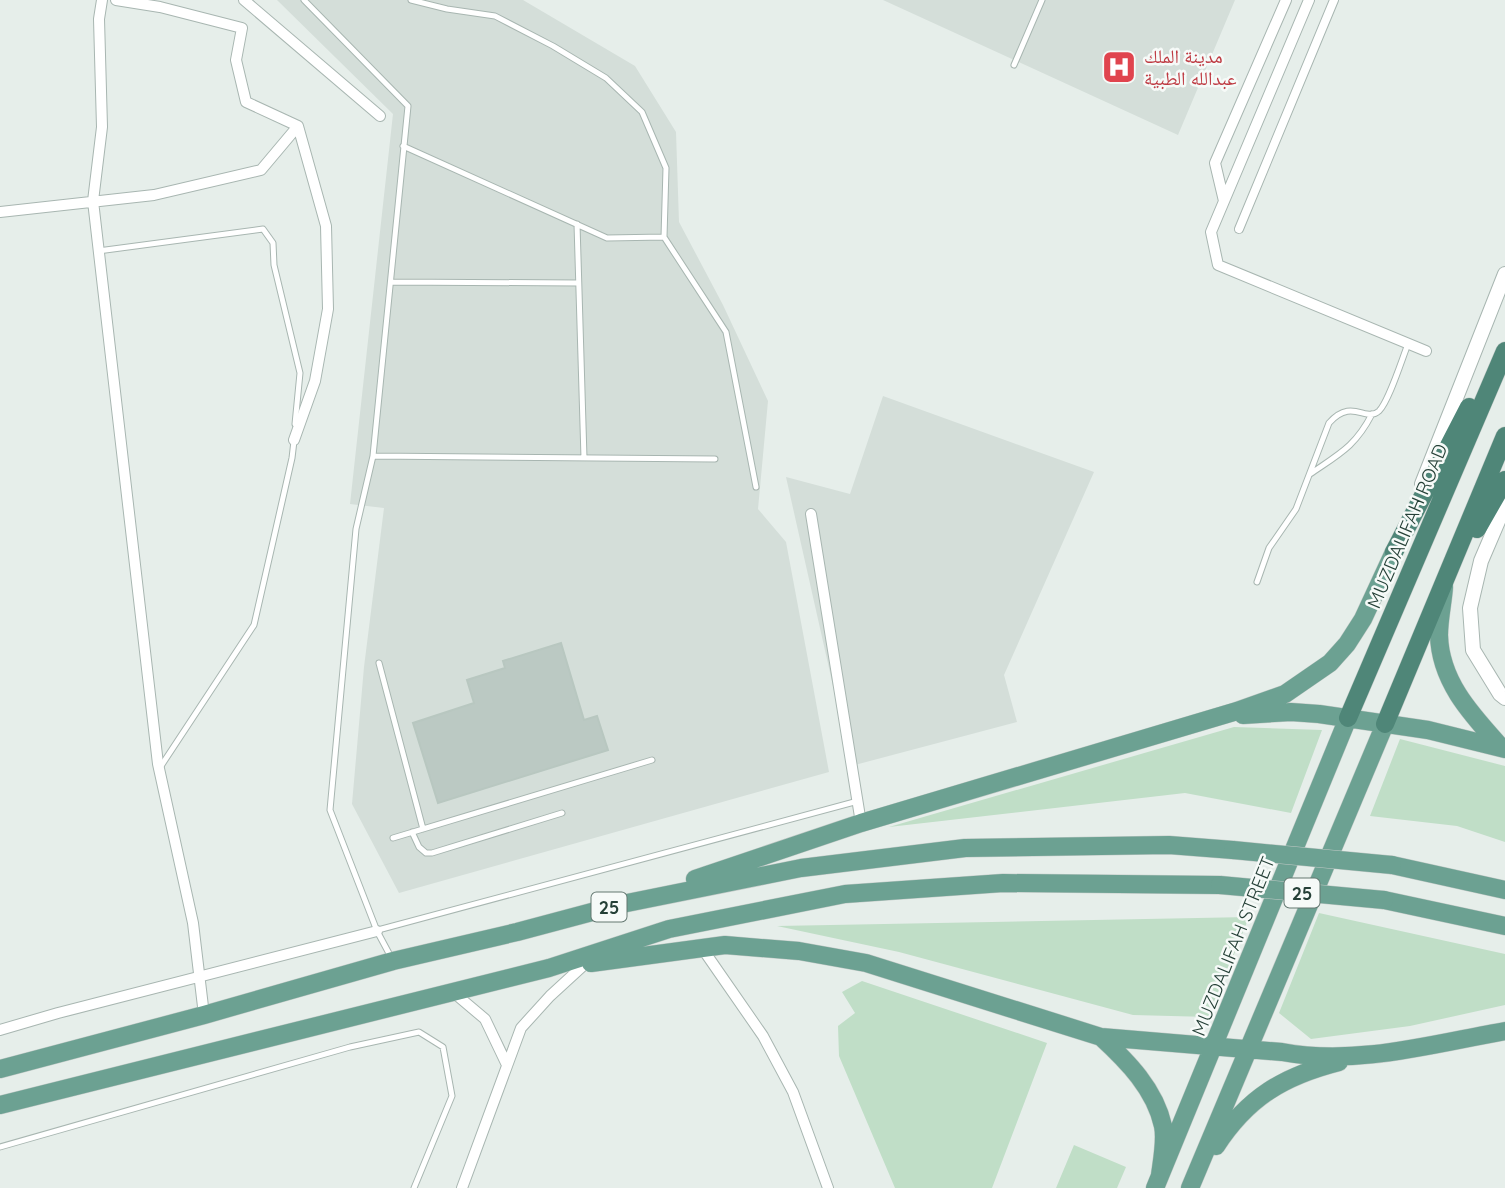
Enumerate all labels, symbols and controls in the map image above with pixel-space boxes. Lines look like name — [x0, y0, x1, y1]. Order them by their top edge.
place label: مدينة الملك عبدالله الطبية — [1144, 44, 1237, 90]
hospital icon: مدينة الملك عبدالله الطبية — [1100, 48, 1138, 86]
street label: MUZDALIFAH ROAD — [1361, 440, 1453, 612]
street label: MUZDALIFAH STREET — [1186, 853, 1280, 1039]
road number: 25 — [1284, 878, 1320, 908]
road number: 25 — [592, 893, 626, 922]

